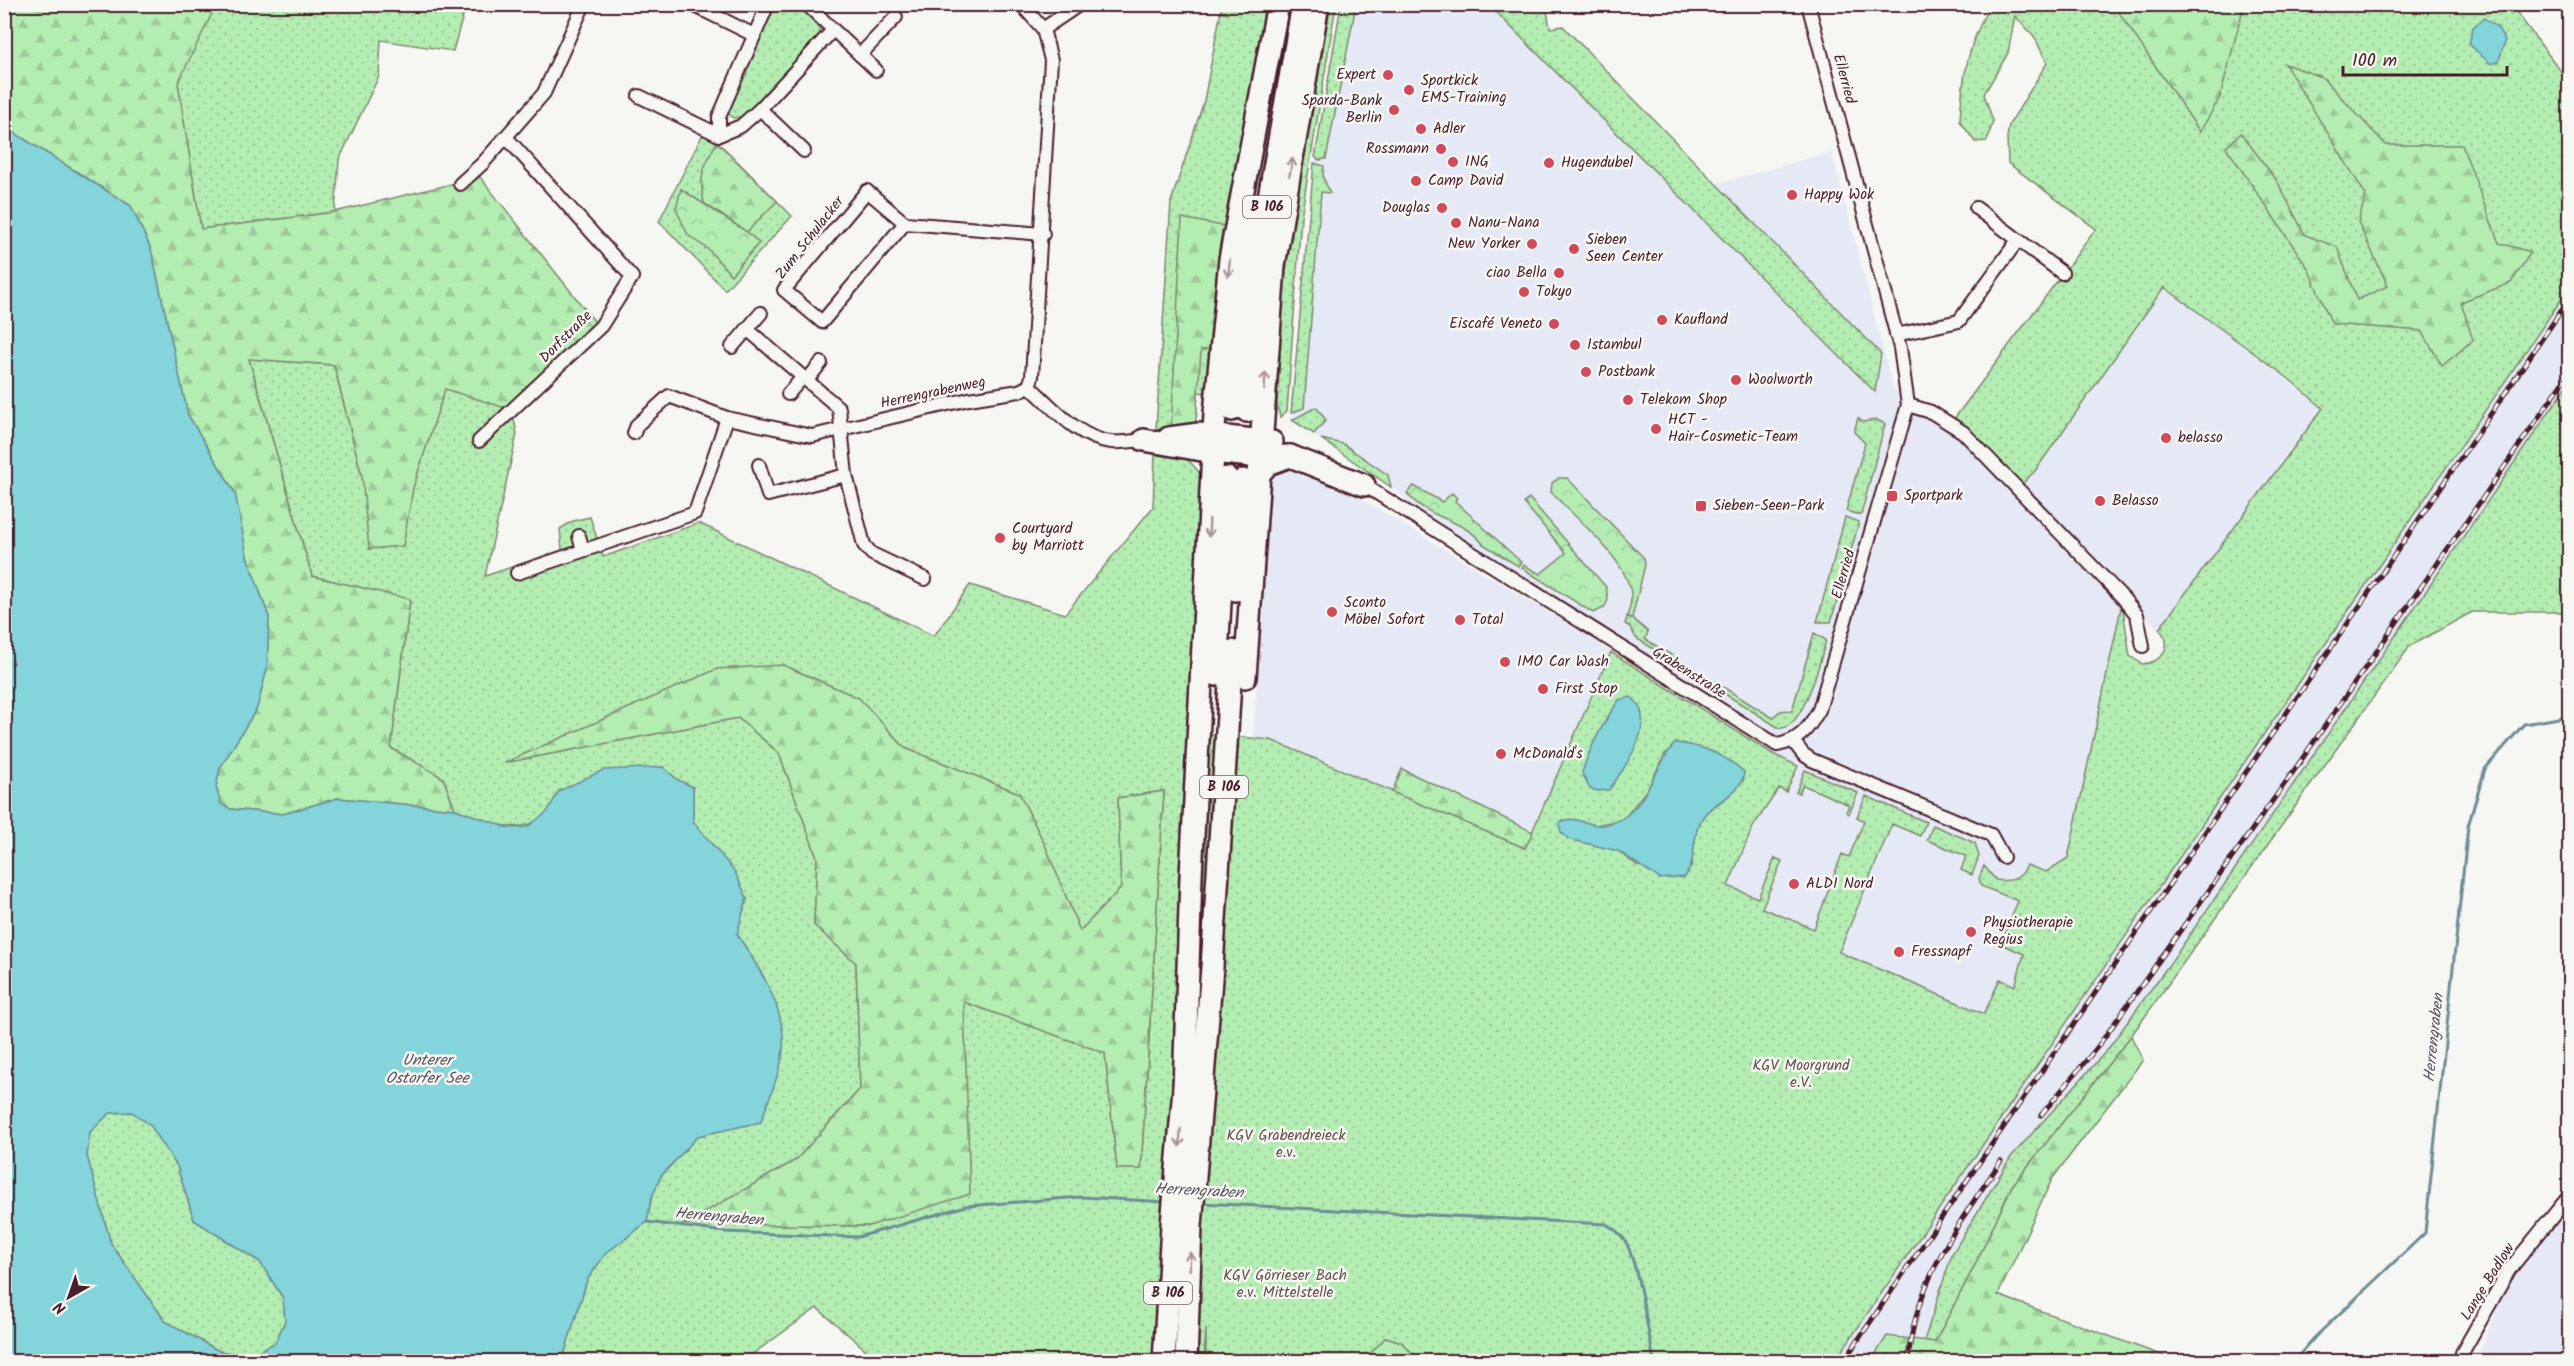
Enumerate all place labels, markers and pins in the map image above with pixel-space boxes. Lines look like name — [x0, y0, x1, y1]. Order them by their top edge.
place label: Expert — [1336, 63, 1376, 87]
marker: Expert — [1381, 68, 1395, 82]
place label: Sportkick EMS-Training — [1421, 69, 1507, 110]
marker: Sportkick EMS-Training — [1402, 83, 1416, 97]
place label: Sparda-Bank Berlin — [1302, 89, 1383, 130]
marker: Sparda-Bank Berlin — [1387, 103, 1401, 117]
place label: Adler — [1433, 117, 1466, 141]
marker: Adler — [1414, 122, 1428, 136]
place label: Rossmann — [1366, 137, 1429, 161]
marker: Rossmann — [1434, 142, 1448, 156]
place label: ING — [1465, 150, 1489, 174]
place label: Hugendubel — [1561, 151, 1633, 175]
marker: ING — [1446, 155, 1460, 169]
marker: Hugendubel — [1542, 156, 1556, 170]
place label: Camp David — [1428, 169, 1504, 193]
marker: Camp David — [1409, 174, 1423, 188]
place label: Happy Wok — [1804, 183, 1875, 207]
marker: Happy Wok — [1785, 188, 1799, 202]
place label: Douglas — [1382, 196, 1431, 220]
marker: Douglas — [1435, 201, 1449, 215]
place label: Nanu-Nana — [1468, 211, 1540, 235]
marker: Nanu-Nana — [1449, 216, 1463, 230]
place label: Sieben Seen Center — [1586, 228, 1664, 269]
place label: New Yorker — [1448, 232, 1521, 256]
marker: New Yorker — [1525, 237, 1539, 251]
marker: Sieben Seen Center — [1567, 242, 1581, 256]
place label: ciao Bella — [1486, 261, 1547, 285]
marker: ciao Bella — [1552, 266, 1566, 280]
place label: Tokyo — [1536, 280, 1572, 304]
marker: Tokyo — [1517, 285, 1531, 299]
place label: Kaufland — [1674, 308, 1728, 332]
place label: Eiscafé Veneto — [1449, 312, 1542, 336]
marker: Kaufland — [1655, 313, 1669, 327]
marker: Eiscafé Veneto — [1547, 317, 1561, 331]
place label: Istambul — [1587, 333, 1642, 357]
marker: Istambul — [1568, 338, 1582, 352]
place label: Postbank — [1598, 360, 1656, 384]
marker: Postbank — [1579, 365, 1593, 379]
place label: Woolworth — [1748, 368, 1813, 392]
marker: Woolworth — [1729, 373, 1743, 387]
place label: Telekom Shop — [1640, 388, 1727, 412]
marker: Telekom Shop — [1621, 393, 1635, 407]
place label: HCT - Hair-Cosmetic-Team — [1668, 408, 1798, 449]
marker: HCT - Hair-Cosmetic-Team — [1649, 422, 1663, 436]
place label: belasso — [2178, 426, 2223, 450]
marker: belasso — [2159, 431, 2173, 445]
place label: Sportpark — [1904, 484, 1964, 508]
marker: Sportpark — [1885, 489, 1899, 503]
place label: Belasso — [2112, 489, 2159, 513]
place label: Sieben-Seen-Park — [1713, 494, 1825, 518]
marker: Belasso — [2093, 494, 2107, 508]
marker: Sieben-Seen-Park — [1694, 499, 1708, 513]
place label: Courtyard by Marriott — [1012, 517, 1084, 558]
marker: Courtyard by Marriott — [993, 531, 1007, 545]
place label: Sconto Möbel Sofort — [1344, 591, 1425, 632]
marker: Sconto Möbel Sofort — [1325, 605, 1339, 619]
place label: Total — [1472, 608, 1504, 632]
marker: Total — [1453, 613, 1467, 627]
place label: IMO Car Wash — [1517, 650, 1609, 674]
marker: IMO Car Wash — [1498, 655, 1512, 669]
place label: First Stop — [1555, 677, 1617, 701]
marker: First Stop — [1536, 682, 1550, 696]
place label: McDonald's — [1513, 742, 1583, 766]
marker: McDonald's — [1494, 747, 1508, 761]
place label: ALDI Nord — [1806, 872, 1874, 896]
marker: ALDI Nord — [1787, 877, 1801, 891]
place label: Physiotherapie Regius — [1983, 911, 2073, 952]
marker: Physiotherapie Regius — [1964, 925, 1978, 939]
place label: Fressnapf — [1911, 940, 1973, 964]
marker: Fressnapf — [1892, 945, 1906, 959]

